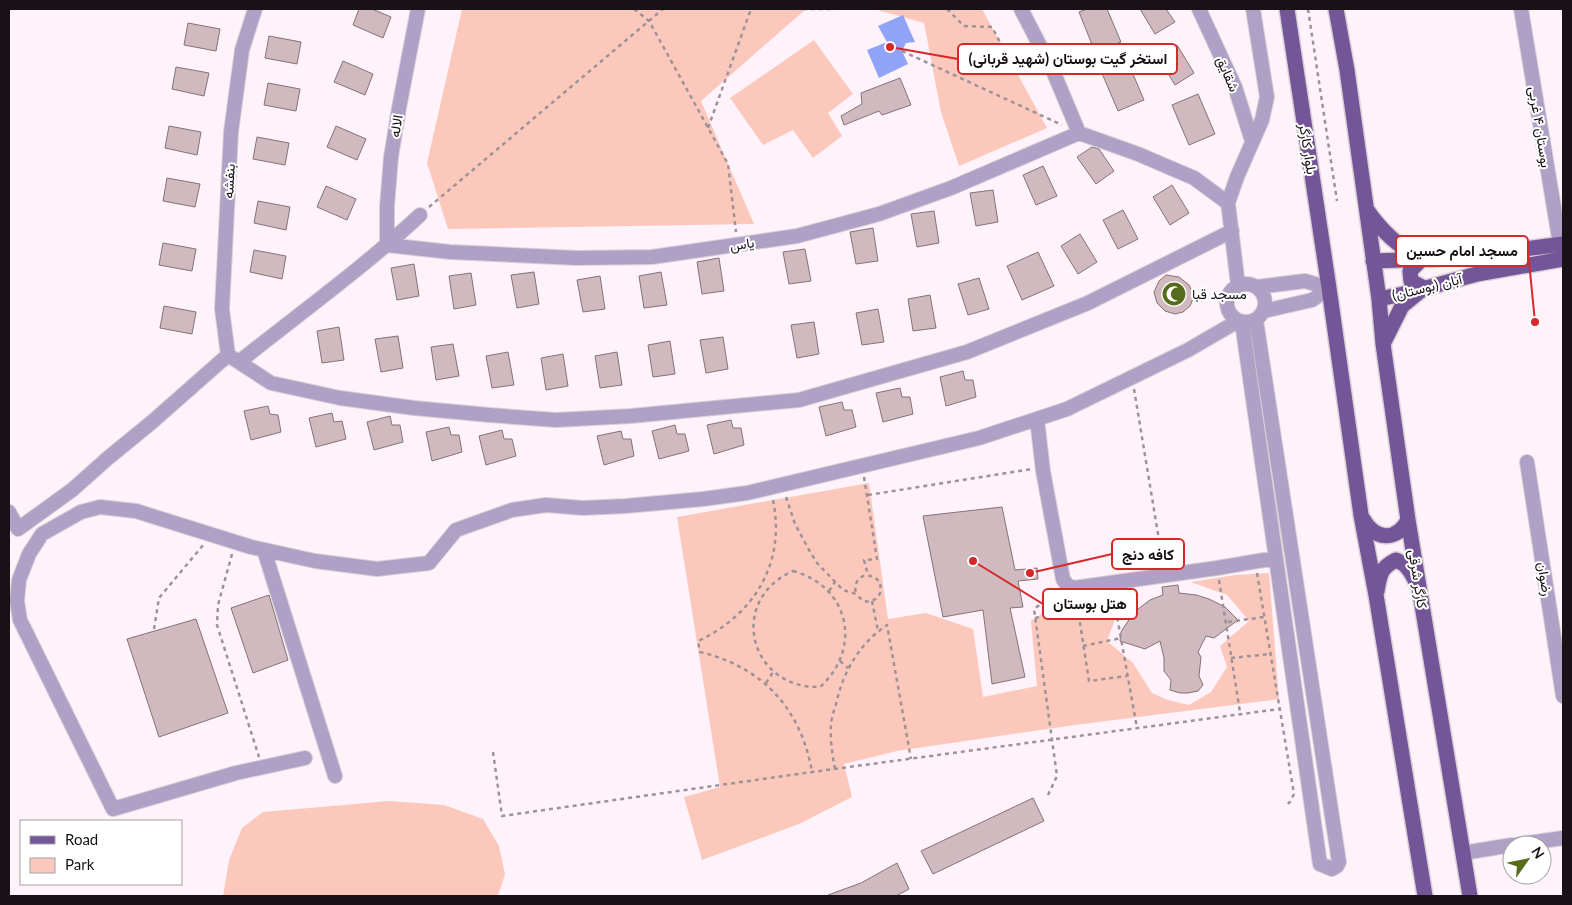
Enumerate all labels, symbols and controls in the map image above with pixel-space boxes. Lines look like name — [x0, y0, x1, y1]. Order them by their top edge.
callout: استخر گیت بوستان (شهید قربانی) — [958, 44, 1177, 74]
text: استخر گیت بوستان (شهید قربانی) — [969, 49, 1167, 68]
street label: شقایق — [1213, 54, 1243, 94]
street label: بوستان ۴ غربی — [1525, 85, 1555, 169]
street label: الاله — [385, 113, 406, 138]
street label: بلوار کارگر — [1295, 121, 1321, 176]
street label: بنفشه — [219, 163, 239, 199]
street label: یاس — [729, 233, 755, 255]
callout: مسجد امام حسین — [1396, 236, 1528, 266]
text: مسجد امام حسین — [1406, 241, 1518, 261]
street label: آبان (بوستان) — [1390, 269, 1466, 304]
mosque icon: مسجد قبا — [1161, 281, 1187, 307]
place label: مسجد قبا — [1192, 285, 1247, 303]
callout: کافه دنج — [1112, 539, 1184, 569]
text: کافه دنج — [1122, 545, 1174, 565]
street label: کارگر شرقی — [1404, 548, 1432, 610]
street label: رضوان — [1533, 561, 1557, 598]
callout: هتل بوستان — [1043, 589, 1137, 619]
text: هتل بوستان — [1053, 594, 1127, 613]
legend — [20, 820, 182, 885]
text: Road — [65, 830, 98, 848]
north arrow — [1502, 835, 1552, 885]
text: N — [1528, 843, 1548, 862]
text: Park — [65, 855, 95, 873]

